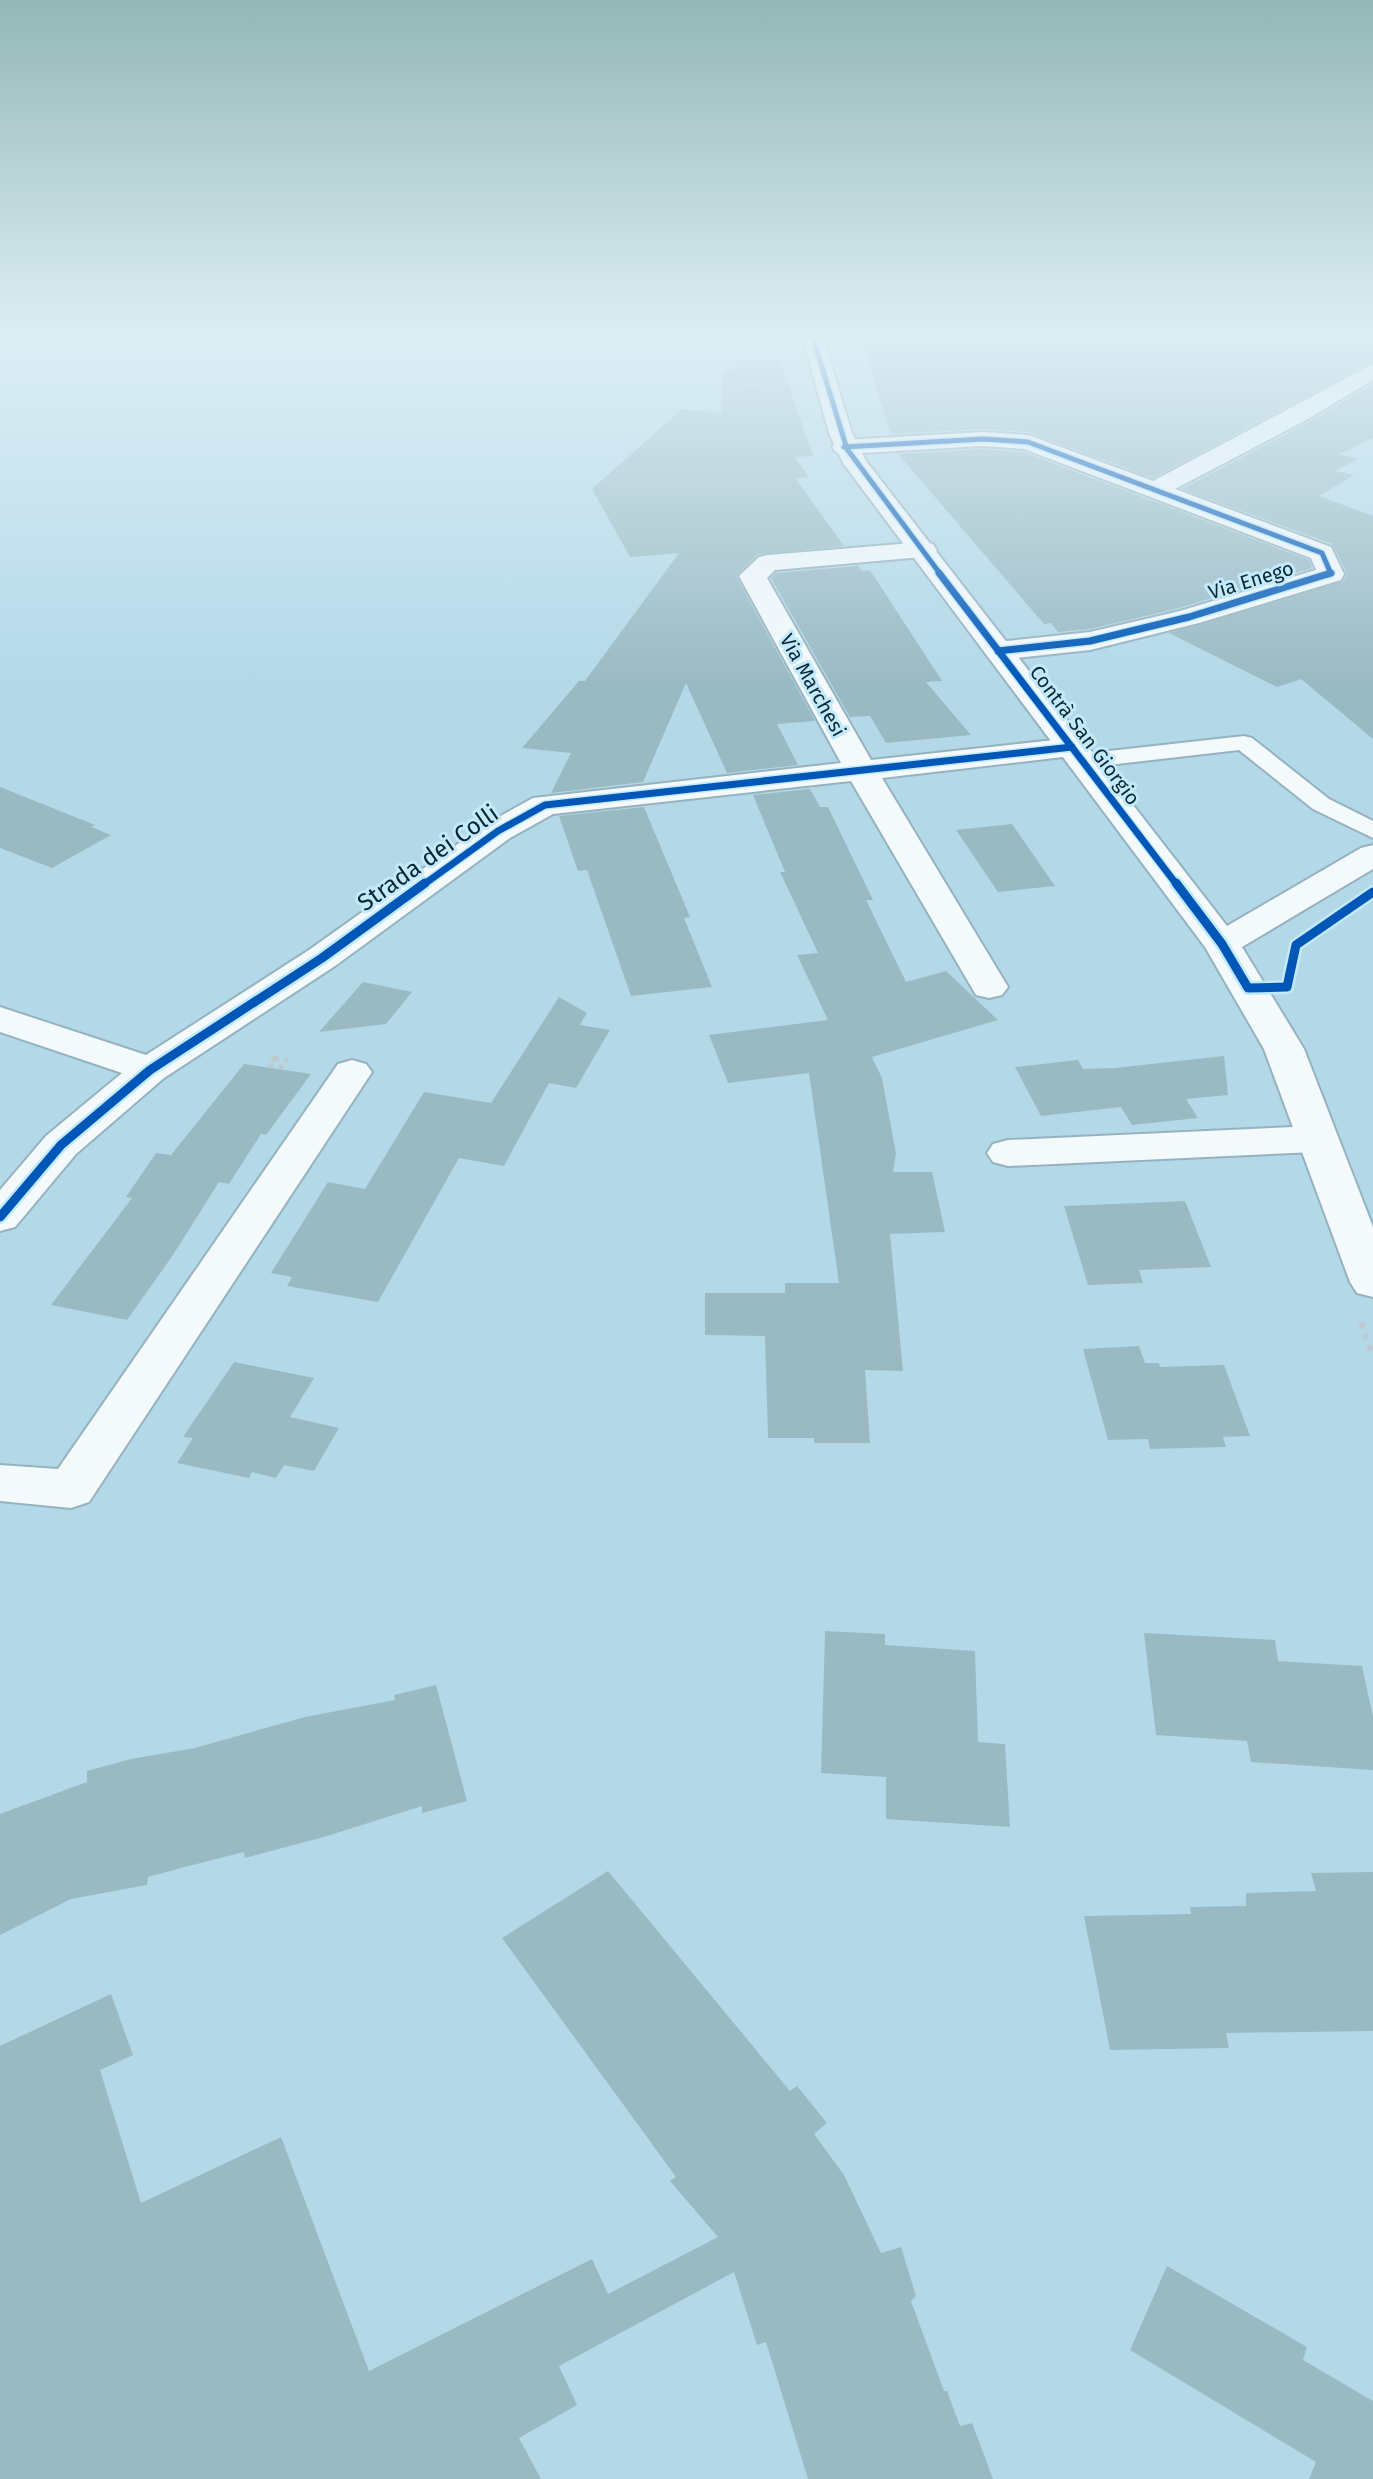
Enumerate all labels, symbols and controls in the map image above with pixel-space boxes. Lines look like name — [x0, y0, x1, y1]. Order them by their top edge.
street label: Via Enego — [1205, 556, 1297, 604]
street label: Via Marchesi — [775, 629, 851, 741]
street label: Contrà San Giorgio — [1025, 660, 1145, 810]
street label: Strada dei Colli — [352, 799, 504, 917]

